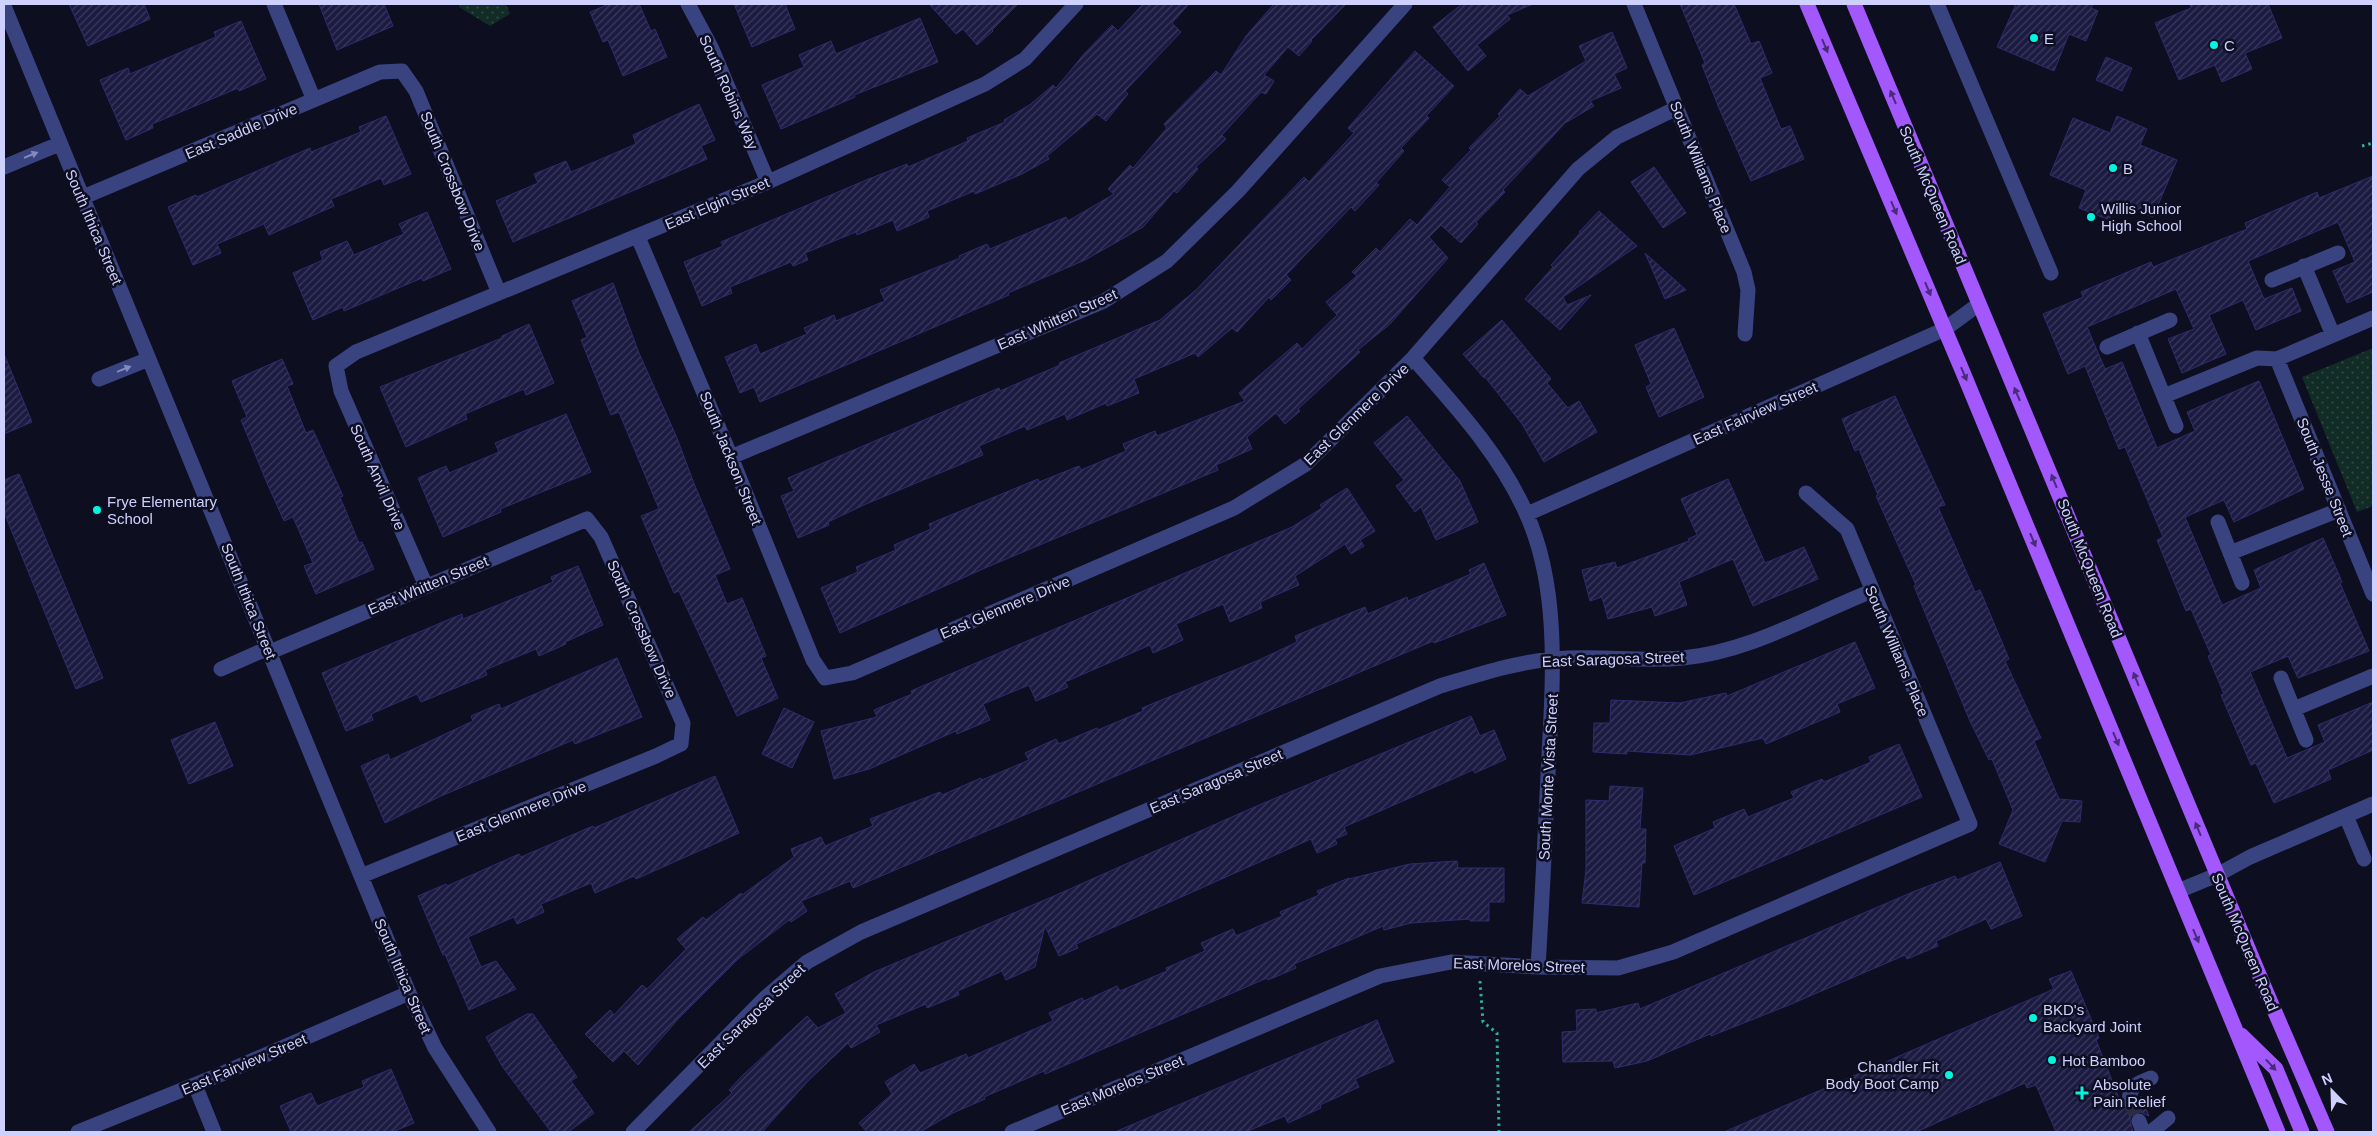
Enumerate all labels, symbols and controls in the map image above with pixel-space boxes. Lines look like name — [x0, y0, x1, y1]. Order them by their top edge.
place label: E — [2044, 30, 2054, 47]
street label: South Robins Way — [696, 32, 762, 152]
marker: E — [2028, 32, 2040, 44]
place label: C — [2224, 37, 2235, 54]
one-way arrow — [1822, 39, 1830, 53]
marker: C — [2208, 39, 2220, 51]
one-way arrow — [1888, 90, 1896, 104]
street label: South Williams Place — [1667, 99, 1735, 235]
street label: East Saddle Drive — [182, 100, 300, 162]
street label: South Crossbow Drive — [417, 109, 489, 253]
street label: South McQueen Road — [1896, 123, 1970, 267]
one-way arrow — [24, 151, 39, 158]
place label: B — [2123, 160, 2133, 177]
marker: B — [2107, 162, 2119, 174]
street label: South Ithica Street — [62, 167, 126, 288]
street label: East Elgin Street — [662, 173, 773, 233]
place label: Willis Junior High School — [2101, 200, 2182, 234]
one-way arrow — [1890, 201, 1898, 215]
marker: Willis Junior High School — [2085, 211, 2097, 223]
one-way arrow — [1925, 282, 1933, 296]
street label: East Whitten Street — [995, 285, 1120, 353]
street label: East Glenmere Drive — [1300, 360, 1412, 468]
one-way arrow — [117, 365, 132, 373]
one-way arrow — [1961, 367, 1969, 381]
street label: East Fairview Street — [1690, 378, 1821, 448]
one-way arrow — [2013, 387, 2021, 401]
street label: South Jackson Street — [696, 389, 766, 528]
street label: South Jesse Street — [2293, 415, 2357, 540]
street label: South Anvil Drive — [347, 421, 409, 533]
one-way arrow — [2049, 474, 2057, 488]
place label: Frye Elementary School — [107, 493, 218, 527]
street label: South McQueen Road — [2054, 496, 2126, 640]
marker: Frye Elementary School — [91, 504, 103, 516]
one-way arrow — [2030, 533, 2038, 547]
street label: South Ithica Street — [218, 541, 280, 662]
street label: East Whitten Street — [365, 552, 492, 618]
street label: South Crossbow Drive — [604, 557, 680, 701]
street label: East Glenmere Drive — [938, 572, 1072, 642]
street label: South Williams Place — [1862, 583, 1932, 719]
street label: East Saragosa Street — [1541, 648, 1685, 670]
one-way arrow — [2132, 671, 2140, 686]
street label: South Monte Vista Street — [1535, 693, 1561, 861]
one-way arrow — [2112, 732, 2120, 746]
street label: East Saragosa Street — [1147, 745, 1286, 817]
street label: East Glenmere Drive — [453, 777, 589, 845]
one-way arrow — [2194, 822, 2201, 837]
street label: South McQueen Road — [2208, 870, 2282, 1014]
street label: South Ithica Street — [371, 916, 435, 1037]
one-way arrow — [2193, 929, 2201, 943]
street label: East Morelos Street — [1453, 954, 1586, 976]
street label: East Saragosa Street — [694, 960, 809, 1072]
place label: BKD's Backyard Joint — [2043, 1001, 2142, 1035]
marker: BKD's Backyard Joint — [2027, 1012, 2039, 1024]
street label: East Fairview Street — [179, 1030, 310, 1098]
street label: East Morelos Street — [1058, 1051, 1187, 1119]
place label: Hot Bamboo — [2062, 1052, 2145, 1069]
marker: Hot Bamboo — [2046, 1054, 2058, 1066]
place label: Chandler Fit Body Boot Camp — [1826, 1058, 1940, 1092]
one-way arrow — [2265, 1059, 2277, 1071]
north arrow — [2307, 1066, 2357, 1116]
marker: Chandler Fit Body Boot Camp — [1943, 1069, 1955, 1081]
text: N — [2319, 1070, 2335, 1088]
place label: Absolute Pain Relief — [2093, 1076, 2166, 1110]
marker: Absolute Pain Relief — [2075, 1086, 2089, 1100]

